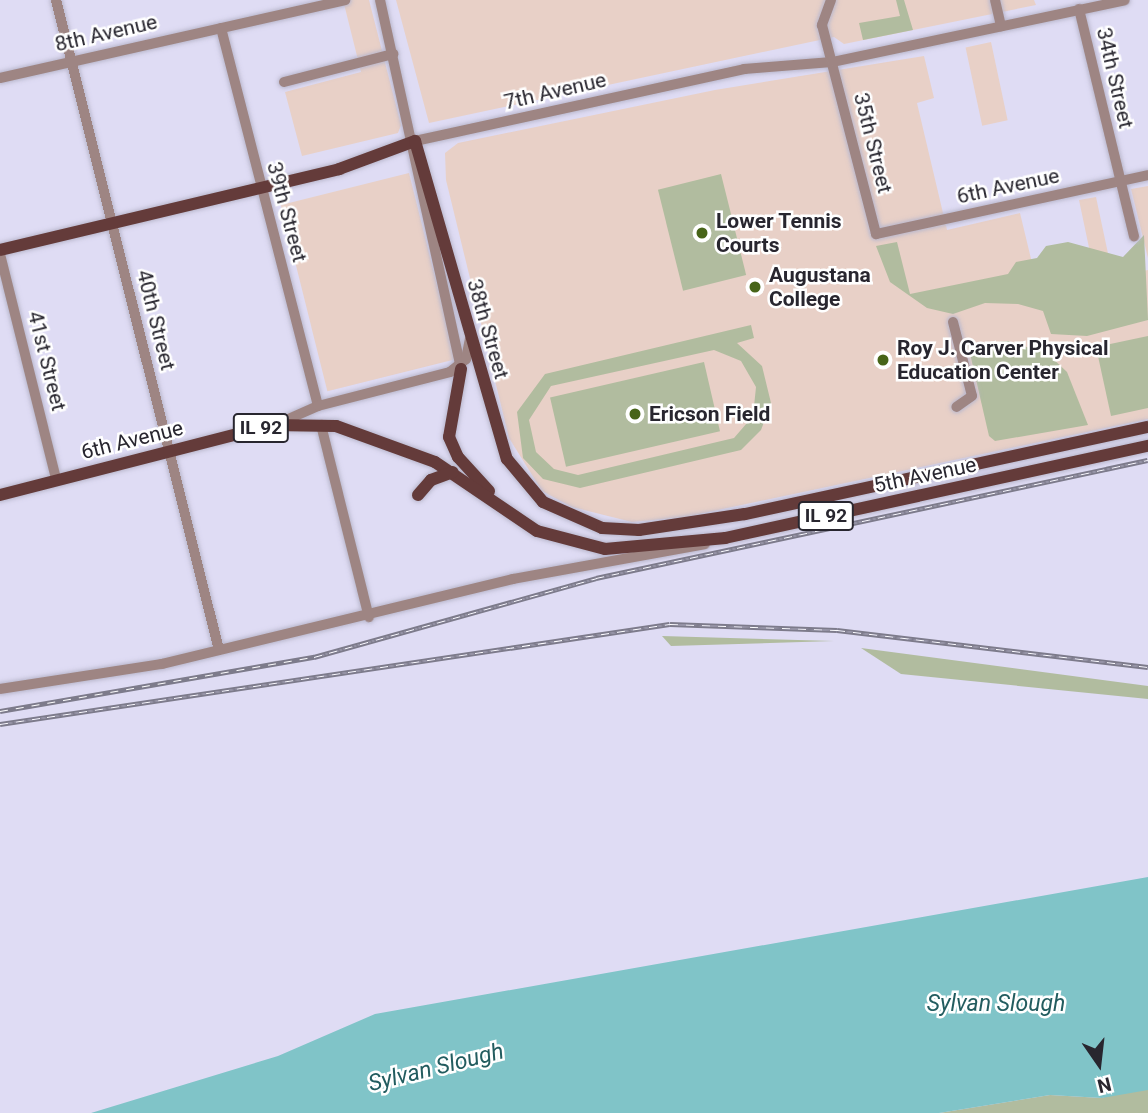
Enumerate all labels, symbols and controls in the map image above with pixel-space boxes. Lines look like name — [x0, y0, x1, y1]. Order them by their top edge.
street label: 8th Avenue — [52, 9, 160, 57]
street label: 34th Street — [1091, 25, 1139, 131]
street label: 7th Avenue — [501, 67, 609, 115]
street label: 35th Street — [848, 90, 898, 196]
street label: 39th Street — [262, 159, 312, 265]
street label: 6th Avenue — [954, 163, 1062, 209]
place label: Lower Tennis Courts — [716, 208, 842, 258]
marker: Lower Tennis Courts — [694, 225, 710, 241]
place label: Augustana College — [769, 262, 871, 312]
street label: 40th Street — [131, 267, 181, 373]
street label: 38th Street — [462, 276, 514, 382]
marker: Augustana College — [747, 279, 763, 295]
street label: 41st Street — [22, 309, 72, 413]
place label: Roy J. Carver Physical Education Center — [897, 335, 1109, 385]
marker: Roy J. Carver Physical Education Center — [875, 352, 891, 368]
place label: Ericson Field — [649, 401, 770, 427]
marker: Ericson Field — [627, 406, 643, 422]
road number: IL 92 — [231, 412, 291, 444]
street label: 6th Avenue — [78, 415, 186, 465]
street label: 5th Avenue — [871, 452, 979, 498]
road number: IL 92 — [796, 500, 856, 531]
water label: Sylvan Slough — [927, 990, 1065, 1018]
north arrow — [1064, 1029, 1134, 1099]
water label: Sylvan Slough — [365, 1038, 507, 1098]
text: N — [1095, 1072, 1113, 1098]

